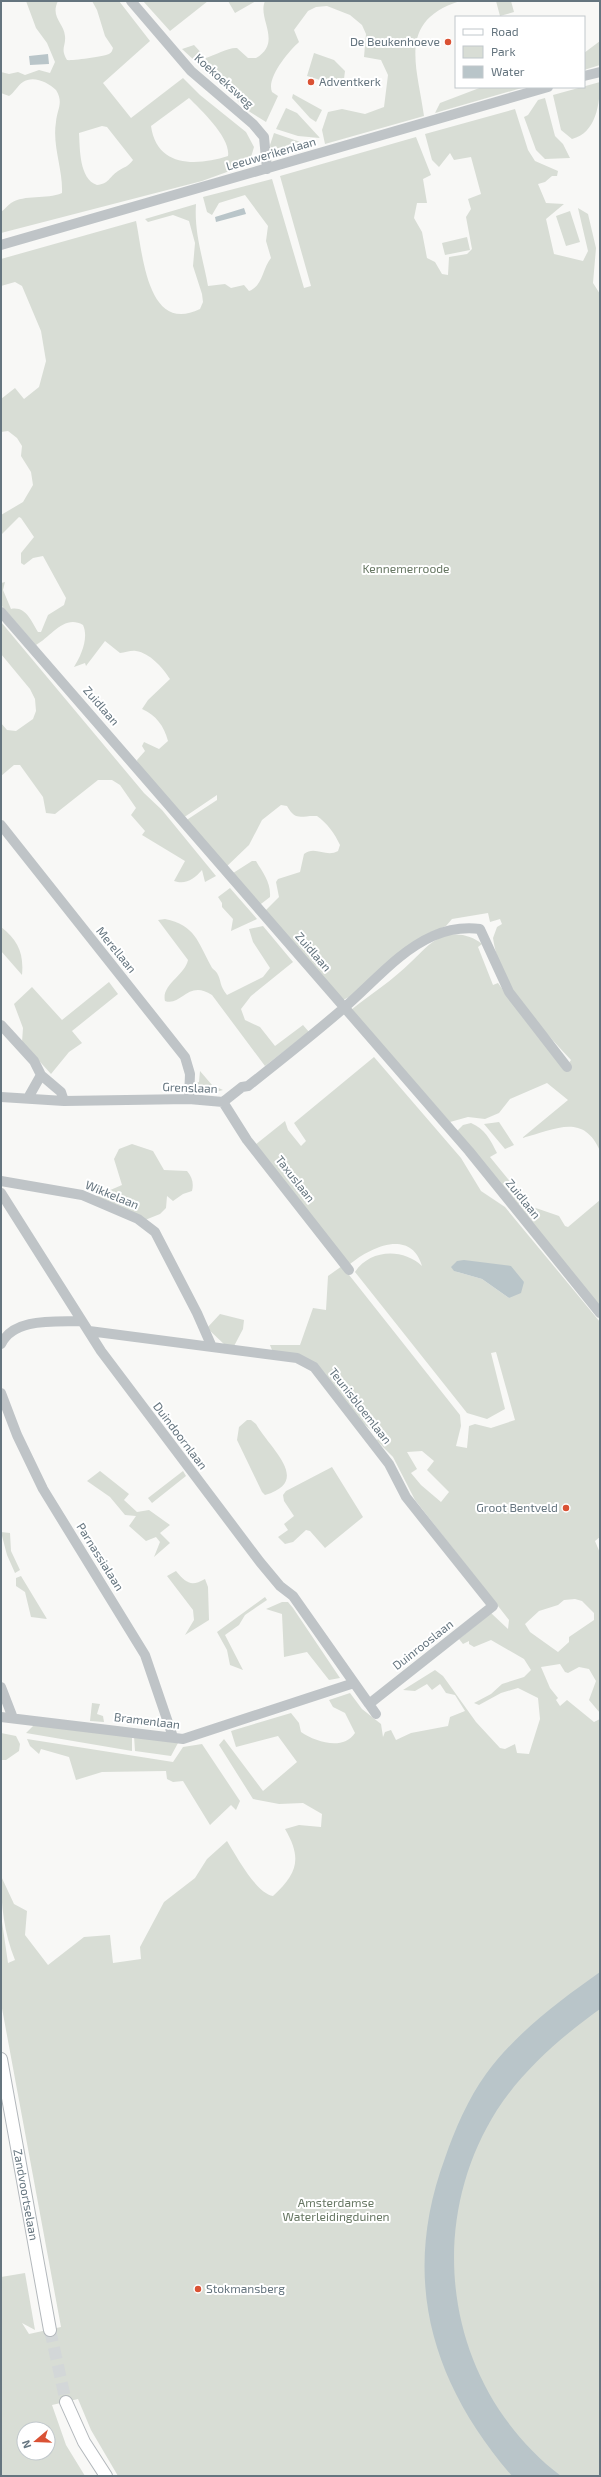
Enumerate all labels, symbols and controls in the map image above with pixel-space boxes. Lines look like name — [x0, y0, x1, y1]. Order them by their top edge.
legend — [455, 16, 585, 88]
text: Road — [491, 24, 519, 38]
place label: De Beukenhoeve — [350, 34, 440, 48]
marker: De Beukenhoeve — [443, 37, 453, 47]
text: Park — [491, 44, 516, 58]
street label: Koekoeksweg — [192, 50, 257, 111]
text: Water — [491, 64, 525, 78]
place label: Adventkerk — [319, 74, 381, 88]
marker: Adventkerk — [306, 77, 316, 87]
street label: Leeuwerikenlaan — [224, 133, 317, 173]
park label: Kennemerroode — [362, 561, 450, 575]
street label: Zuidlaan — [81, 683, 123, 728]
street label: Merellaan — [94, 923, 140, 975]
street label: Zuidlaan — [293, 929, 335, 974]
street label: Grenslaan — [162, 1079, 218, 1095]
street label: Taxuslaan — [273, 1152, 318, 1205]
street label: Zuidlaan — [503, 1176, 544, 1221]
street label: Wikkelaan — [84, 1177, 141, 1211]
street label: Teunisbloemlaan — [327, 1364, 395, 1446]
street label: Duindoornlaan — [151, 1399, 211, 1472]
place label: Groot Bentveld — [476, 1500, 558, 1514]
marker: Groot Bentveld — [561, 1503, 571, 1513]
street label: Parnassialaan — [74, 1520, 127, 1593]
street label: Duinrooslaan — [389, 1616, 455, 1672]
street label: Bramenlaan — [113, 1709, 181, 1731]
street label: Zandvoortselaan — [11, 2148, 42, 2242]
park label: Amsterdamse Waterleidingduinen — [282, 2195, 390, 2223]
place label: Stokmansberg — [206, 2281, 285, 2295]
marker: Stokmansberg — [193, 2284, 203, 2294]
north arrow — [16, 2421, 56, 2461]
text: N — [19, 2438, 34, 2450]

